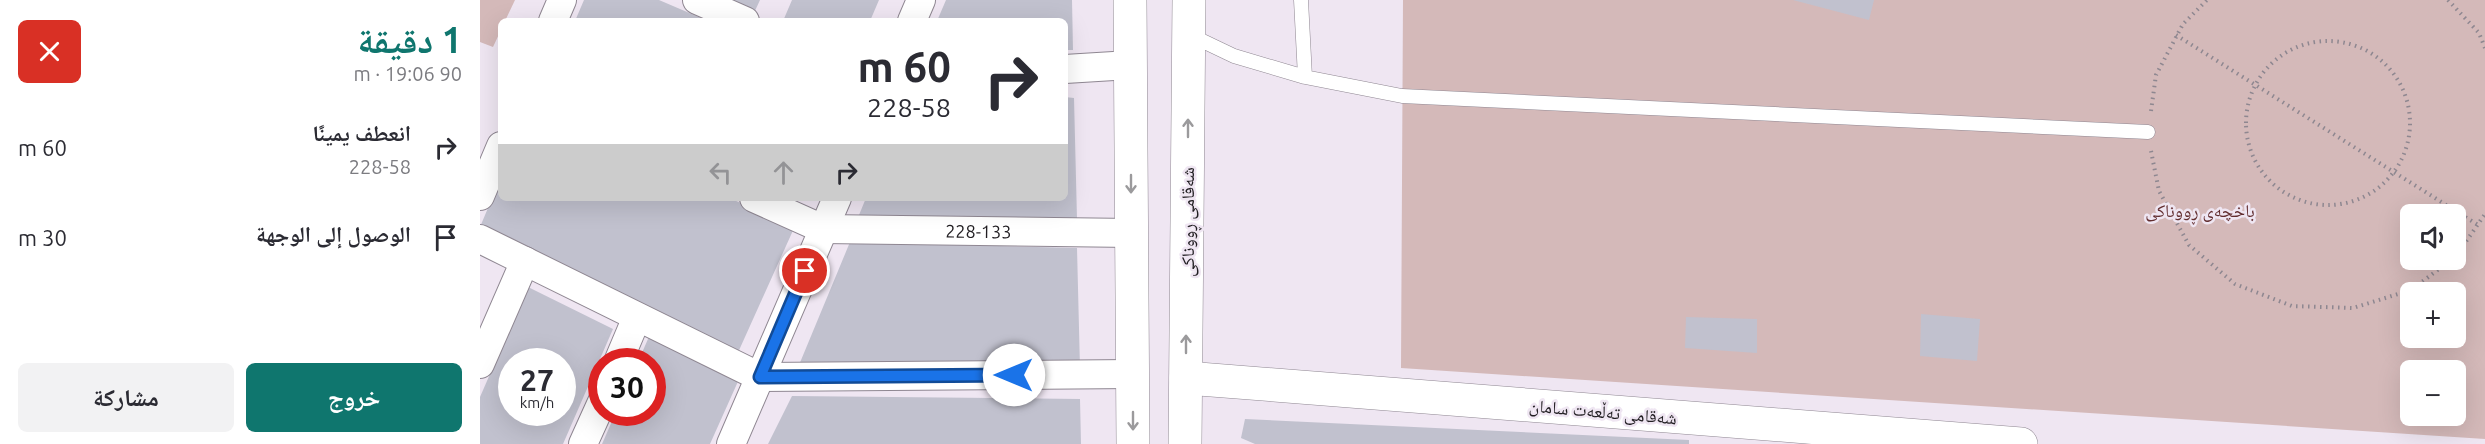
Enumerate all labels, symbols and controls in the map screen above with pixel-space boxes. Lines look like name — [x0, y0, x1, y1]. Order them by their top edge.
text: 1 دقيقة — [358, 19, 462, 60]
button: close — [18, 20, 81, 83]
icon: right — [972, 42, 1050, 120]
text: 60 m — [857, 43, 951, 90]
text: 90 m · 19:06 — [353, 62, 462, 85]
text: 228-58 — [867, 92, 951, 122]
one-way arrow — [1182, 118, 1194, 138]
text: انعطف يمينًا — [312, 120, 411, 145]
icon: right — [429, 131, 462, 164]
text: 60 m — [18, 135, 67, 160]
text: 228-58 — [349, 155, 411, 178]
icon: left — [704, 156, 737, 189]
icon: ahead — [767, 156, 800, 189]
icon: right — [830, 156, 863, 189]
street label: شەقامی ڕووناکی — [1177, 167, 1202, 277]
one-way arrow — [1125, 174, 1137, 194]
park label: باخچەی ڕووناکی — [2145, 200, 2255, 225]
map controls — [2400, 204, 2466, 426]
button: sound — [2400, 204, 2466, 270]
text: الوصول إلى الوجهة — [256, 221, 411, 246]
icon: arrive — [429, 221, 462, 254]
street label: 228-133 — [945, 221, 1012, 241]
text: 30 m — [18, 225, 67, 250]
pin — [779, 245, 830, 296]
icon: arrive — [788, 254, 821, 287]
button: + — [2400, 282, 2466, 348]
one-way arrow — [1180, 334, 1192, 354]
position arrow — [982, 343, 1046, 407]
speed limit sign: 30 — [588, 348, 666, 426]
button: − — [2400, 360, 2466, 426]
button: مشاركة — [18, 363, 234, 432]
button: خروج — [246, 363, 462, 432]
text: 27 — [520, 363, 554, 397]
text: km/h — [520, 394, 554, 411]
street label: شەقامی تەڵعەت سامان — [1528, 395, 1678, 429]
one-way arrow — [1127, 411, 1139, 431]

